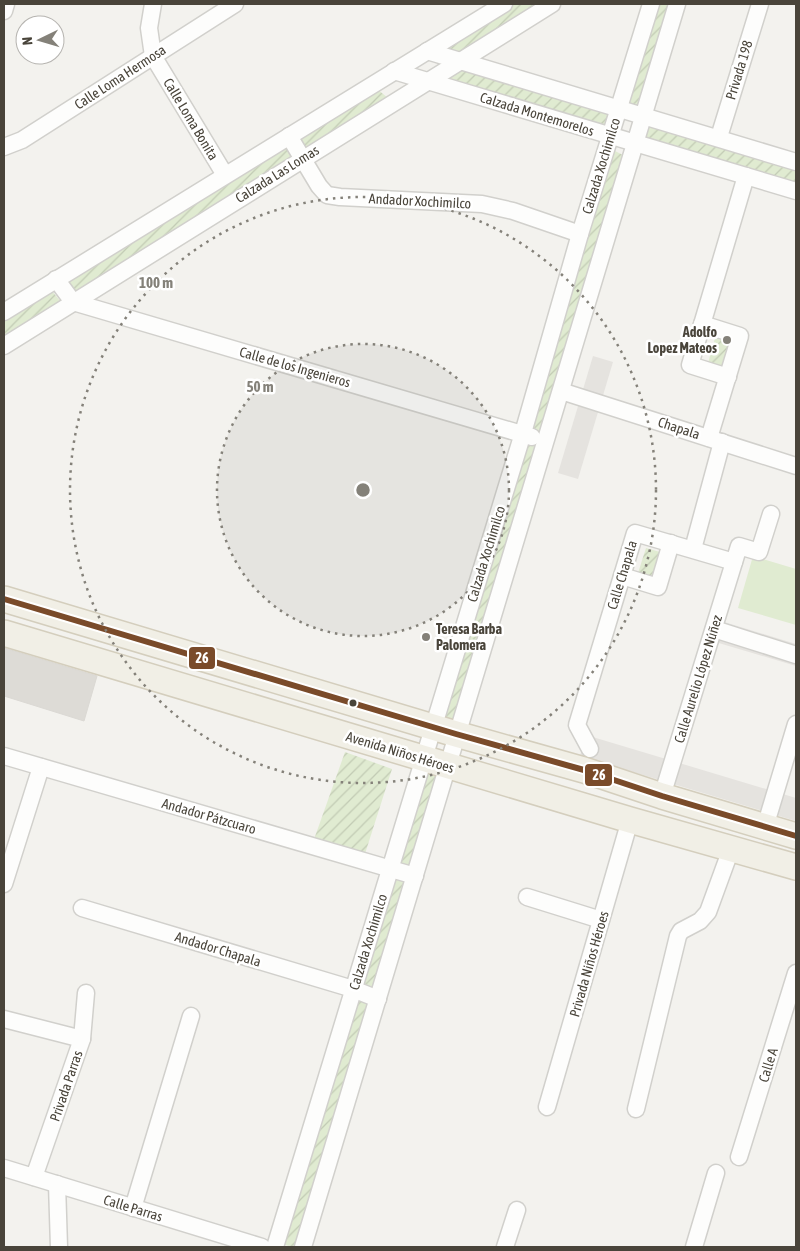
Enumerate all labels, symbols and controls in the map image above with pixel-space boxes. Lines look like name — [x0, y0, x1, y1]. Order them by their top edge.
north arrow — [15, 15, 65, 65]
text: N — [19, 36, 35, 46]
street label: Privada 198 — [722, 38, 756, 102]
street label: Calle Loma Hermosa — [71, 42, 169, 112]
street label: Calle Loma Bonita — [160, 75, 222, 163]
street label: Calzada Montemorelos — [478, 89, 596, 139]
street label: Calzada Xochimilco — [579, 116, 623, 216]
street label: Calzada Las Lomas — [232, 142, 322, 206]
street label: Andador Xochimilco — [368, 190, 472, 212]
text: 100 m — [139, 274, 173, 291]
place label: Adolfo Lopez Mateos — [647, 324, 717, 356]
marker: Adolfo Lopez Mateos — [721, 334, 733, 346]
street label: Calle de los Ingenieros — [238, 343, 352, 391]
text: 50 m — [247, 378, 274, 395]
street label: Chapala — [656, 414, 702, 442]
centre of rings — [354, 481, 372, 499]
street label: Calzada Xochimilco — [464, 504, 508, 604]
street label: Calle Chapala — [604, 539, 640, 611]
street label: Calle Aurelio López Núñez — [671, 613, 725, 745]
place label: Teresa Barba Palomera — [436, 621, 502, 653]
marker: Teresa Barba Palomera — [420, 631, 432, 643]
line badge: 26 — [188, 646, 216, 670]
text: 26 — [195, 650, 209, 666]
unlabelled marker — [348, 698, 358, 708]
street label: Avenida Niños Héroes — [344, 728, 456, 776]
line badge: 26 — [584, 763, 613, 787]
text: 26 — [592, 767, 606, 783]
street label: Andador Pátzcuaro — [160, 795, 258, 837]
street label: Calzada Xochimilco — [346, 892, 390, 992]
street label: Privada Niños Héroes — [566, 909, 612, 1019]
street label: Andador Chapala — [173, 928, 263, 970]
street label: Calle A — [755, 1046, 781, 1084]
street label: Privada Parras — [46, 1048, 86, 1124]
street label: Calle Parras — [102, 1191, 165, 1225]

